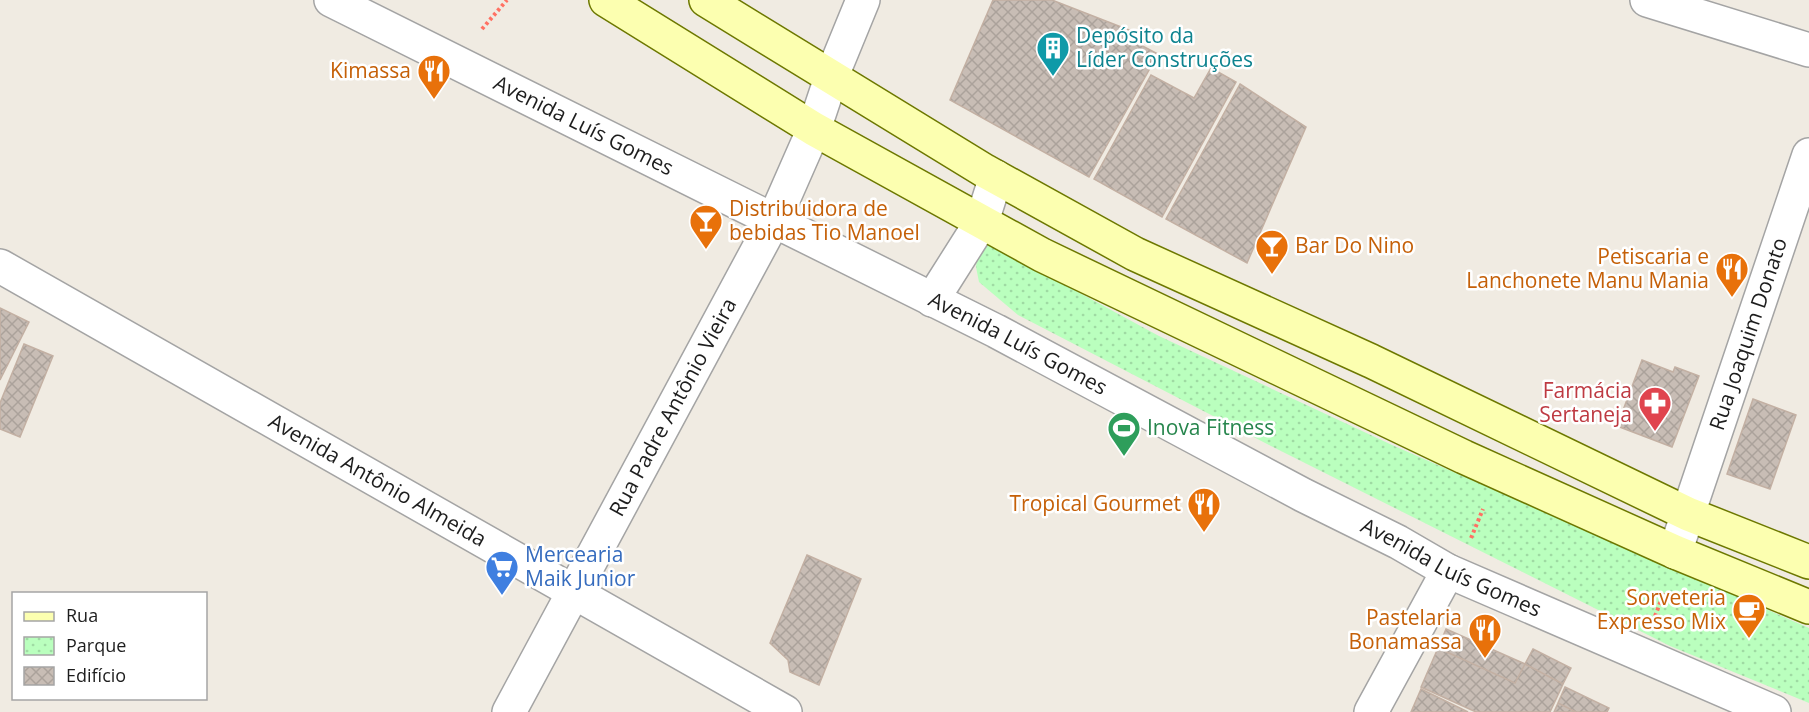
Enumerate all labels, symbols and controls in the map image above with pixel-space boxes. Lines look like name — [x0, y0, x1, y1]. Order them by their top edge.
place label: Depósito da Líder Construções — [1076, 21, 1253, 73]
building icon: Depósito da Líder Construções — [1035, 30, 1071, 77]
restaurant icon: Kimassa — [416, 53, 452, 100]
place label: Kimassa — [330, 56, 411, 84]
street label: Avenida Luís Gomes — [489, 68, 679, 181]
place label: Distribuidora de bebidas Tio Manoel — [729, 194, 920, 246]
bar icon: Distribuidora de bebidas Tio Manoel — [688, 203, 724, 250]
bar icon: Bar Do Nino — [1254, 228, 1290, 275]
place label: Bar Do Nino — [1295, 231, 1414, 259]
street label: Rua Joaquim Donato — [1702, 234, 1793, 434]
place label: Petiscaria e Lanchonete Manu Mania — [1466, 242, 1709, 294]
restaurant icon: Petiscaria e Lanchonete Manu Mania — [1714, 251, 1750, 298]
street label: Avenida Luís Gomes — [924, 285, 1112, 401]
street label: Rua Padre Antônio Vieira — [602, 293, 742, 521]
place label: Farmácia Sertaneja — [1539, 376, 1632, 428]
pharmacy icon: Farmácia Sertaneja — [1637, 385, 1673, 432]
street label: Avenida Antônio Almeida — [264, 407, 492, 552]
sports icon: Inova Fitness — [1106, 410, 1142, 457]
place label: Inova Fitness — [1147, 413, 1274, 441]
restaurant icon: Tropical Gourmet — [1186, 486, 1222, 533]
place label: Tropical Gourmet — [1010, 489, 1181, 517]
street label: Avenida Luís Gomes — [1357, 511, 1546, 623]
place label: Mercearia Maik Junior — [525, 540, 636, 592]
supermarket icon: Mercearia Maik Junior — [484, 549, 520, 596]
place label: Sorveteria Expresso Mix — [1597, 583, 1726, 635]
legend — [12, 592, 207, 700]
cafe icon: Sorveteria Expresso Mix — [1731, 592, 1767, 639]
text: Rua — [66, 603, 98, 627]
place label: Pastelaria Bonamassa — [1348, 603, 1462, 655]
restaurant icon: Pastelaria Bonamassa — [1467, 612, 1503, 659]
text: Parque — [66, 633, 126, 657]
text: Edifício — [66, 663, 126, 687]

